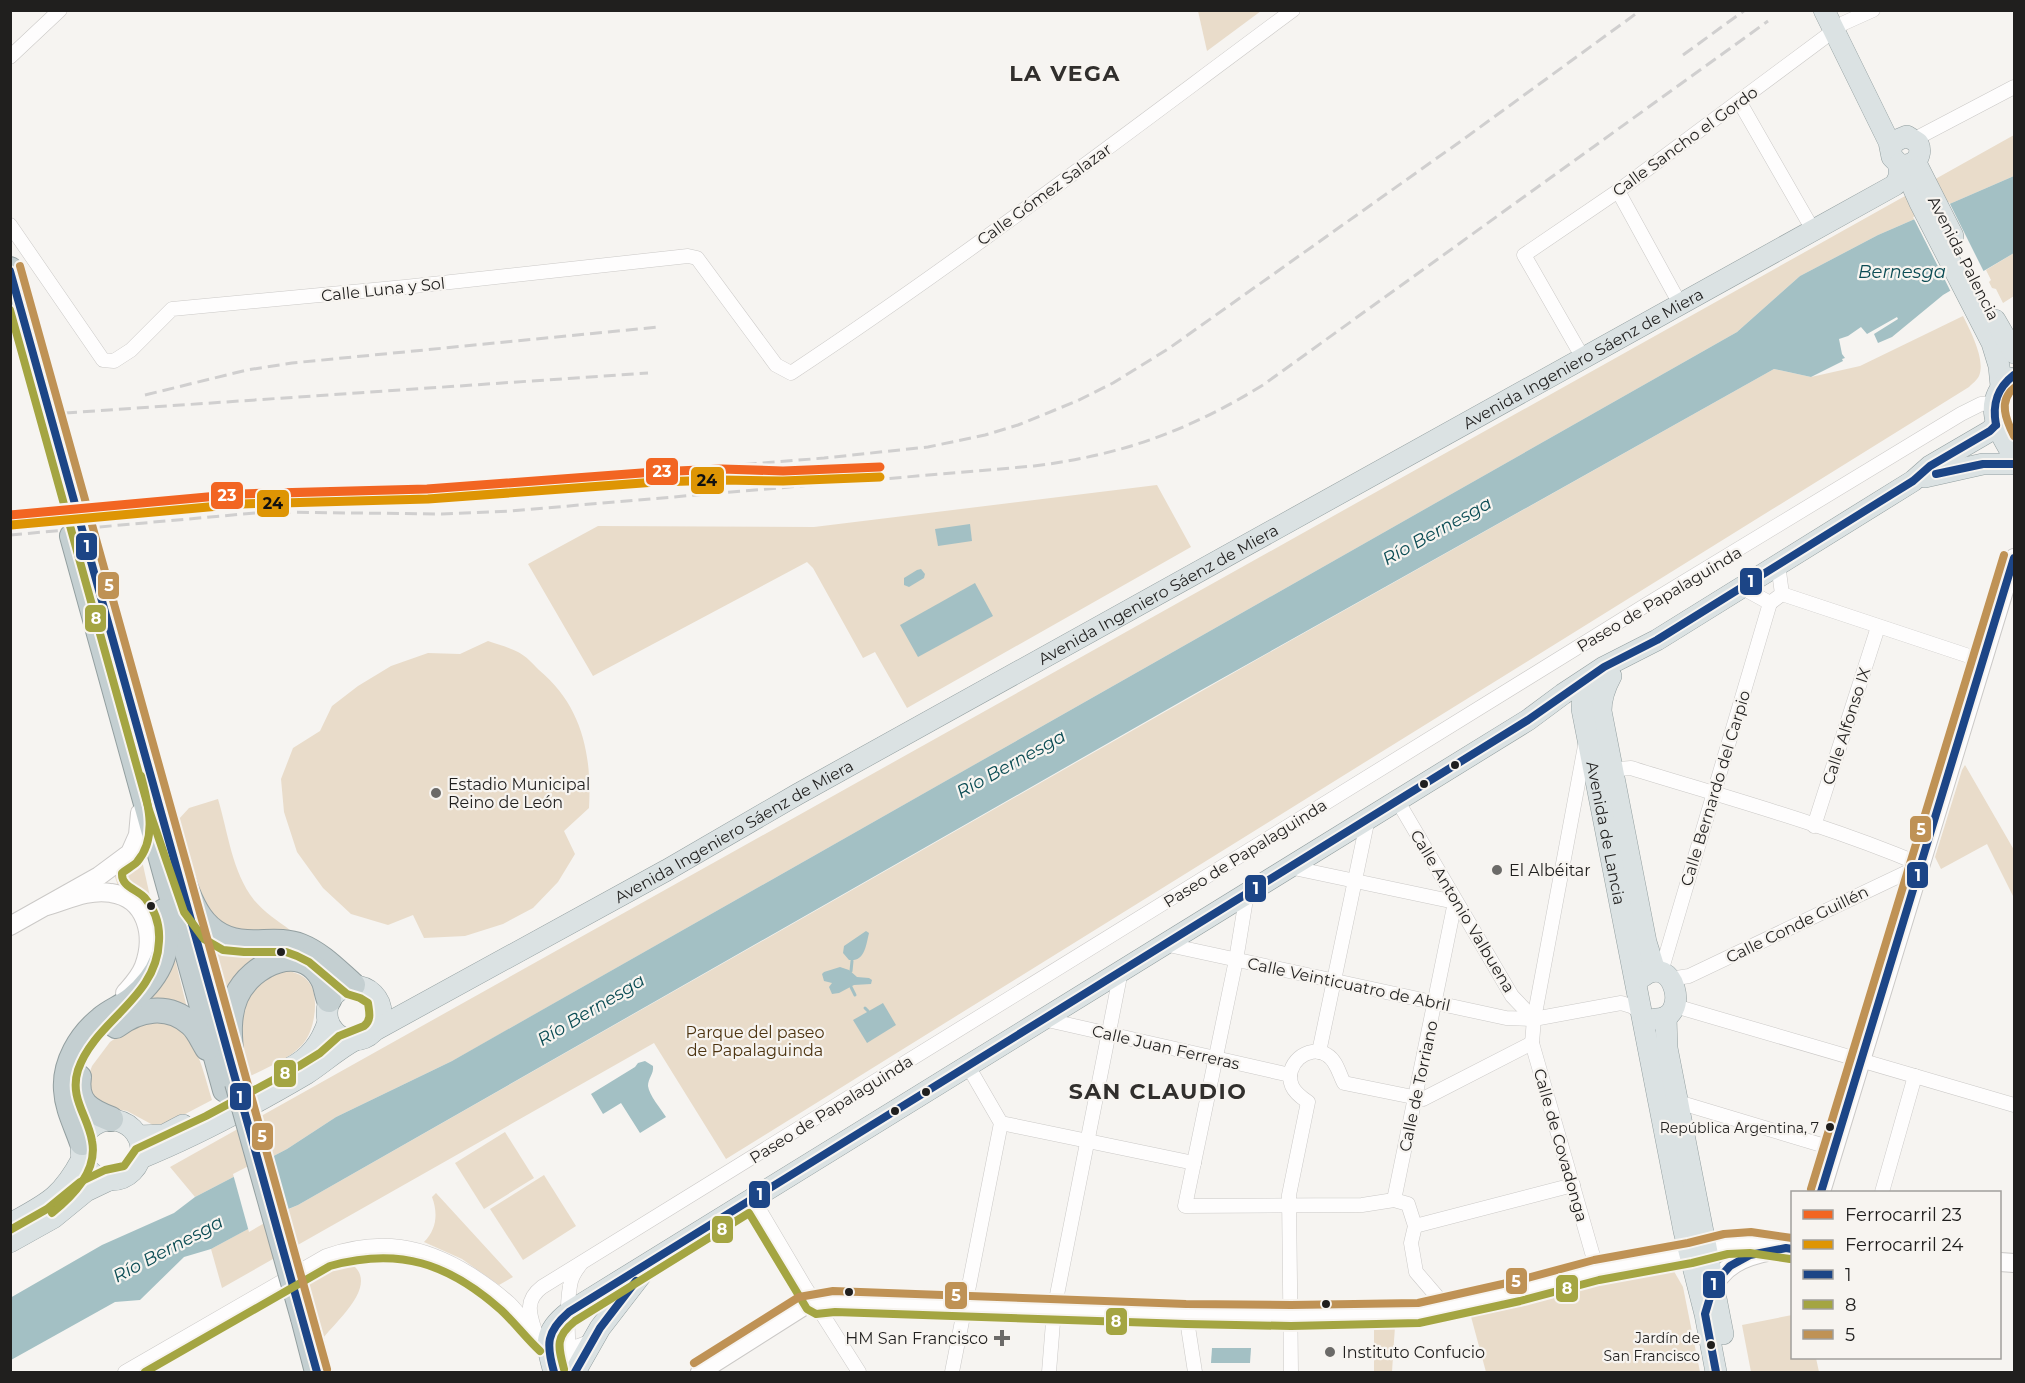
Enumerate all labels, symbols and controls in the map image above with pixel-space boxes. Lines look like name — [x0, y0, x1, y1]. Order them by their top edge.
district label: LA VEGA — [1009, 60, 1121, 87]
street label: Calle Sancho el Gordo — [1609, 82, 1762, 200]
street label: Calle Gómez Salazar — [973, 139, 1115, 250]
street label: Avenida Palencia — [1924, 193, 2003, 324]
water label: Bernesga — [1858, 261, 1946, 283]
street label: Calle Luna y Sol — [320, 274, 446, 305]
street label: Avenida Ingeniero Sáenz de Miera — [1460, 284, 1707, 433]
line badge: 23 — [645, 457, 679, 486]
text: 23 — [653, 462, 671, 481]
line badge: 24 — [690, 466, 725, 495]
text: 24 — [697, 471, 717, 490]
line badge: 23 — [210, 481, 244, 510]
text: 23 — [218, 486, 236, 505]
line badge: 24 — [256, 489, 290, 518]
water label: Río Bernesga — [1378, 492, 1496, 570]
text: 24 — [263, 494, 283, 513]
street label: Avenida Ingeniero Sáenz de Miera — [1035, 520, 1282, 669]
line badge: 1 — [75, 532, 98, 561]
text: 1 — [84, 537, 90, 556]
street label: Paseo de Papalaguinda — [1573, 543, 1745, 656]
line badge: 1 — [1739, 567, 1763, 596]
line badge: 5 — [97, 571, 120, 600]
text: 1 — [1748, 572, 1754, 591]
text: 5 — [104, 576, 114, 595]
line badge: 8 — [84, 604, 107, 633]
text: 8 — [91, 609, 101, 628]
street label: Calle Alfonso IX — [1819, 665, 1875, 787]
street label: Calle Bernardo del Carpio — [1677, 688, 1754, 888]
water label: Río Bernesga — [952, 725, 1070, 803]
street label: Avenida Ingeniero Sáenz de Miera — [611, 756, 857, 907]
unlabelled marker — [1449, 759, 1461, 771]
street label: Avenida de Lancia — [1582, 760, 1629, 907]
place label: Estadio Municipal Reino de León — [448, 775, 590, 812]
unlabelled marker — [1418, 778, 1430, 790]
marker: Estadio Municipal Reino de León — [429, 786, 443, 800]
street label: Paseo de Papalaguinda — [1160, 795, 1330, 912]
line badge: 5 — [1909, 815, 1932, 843]
text: 5 — [1916, 820, 1926, 839]
street label: Calle Antonio Valbuena — [1406, 826, 1519, 996]
place label: El Albéitar — [1509, 861, 1591, 880]
line badge: 1 — [1906, 861, 1929, 889]
marker: El Albéitar — [1490, 863, 1504, 877]
text: 1 — [1915, 866, 1921, 885]
line badge: 1 — [1244, 874, 1267, 903]
text: 1 — [1253, 879, 1259, 898]
street label: Calle Conde Guillén — [1723, 882, 1872, 967]
unlabelled marker — [145, 900, 157, 912]
unlabelled marker — [275, 946, 287, 958]
street label: Calle Veinticuatro de Abril — [1246, 954, 1452, 1015]
water label: Río Bernesga — [533, 969, 649, 1051]
street label: Calle de Torriano — [1395, 1019, 1442, 1153]
street label: Calle Juan Ferreras — [1090, 1021, 1242, 1074]
park label: Parque del paseo de Papalaguinda — [685, 1023, 825, 1060]
street label: Paseo de Papalaguinda — [746, 1051, 916, 1168]
line badge: 8 — [273, 1059, 297, 1088]
text: 8 — [280, 1064, 290, 1083]
street label: Calle de Covadonga — [1530, 1066, 1591, 1224]
district label: SAN CLAUDIO — [1069, 1078, 1247, 1105]
line badge: 1 — [229, 1082, 252, 1111]
unlabelled marker — [920, 1086, 932, 1098]
text: 1 — [237, 1088, 243, 1107]
unlabelled marker — [889, 1105, 901, 1117]
place label: República Argentina, 7 — [1660, 1119, 1819, 1137]
marker: República Argentina, 7 — [1824, 1121, 1836, 1133]
line badge: 5 — [251, 1122, 274, 1151]
text: 5 — [257, 1127, 267, 1146]
line badge: 1 — [748, 1180, 771, 1209]
text: 1 — [757, 1185, 763, 1204]
legend — [1791, 1191, 2001, 1359]
text: Ferrocarril 23 — [1845, 1204, 1962, 1226]
water label: Río Bernesga — [109, 1211, 227, 1287]
line badge: 8 — [711, 1215, 734, 1244]
text: 8 — [717, 1220, 727, 1239]
text: Ferrocarril 24 — [1845, 1234, 1963, 1256]
text: 1 — [1845, 1264, 1852, 1286]
line badge: 5 — [1505, 1267, 1528, 1295]
line badge: 1 — [1702, 1270, 1726, 1299]
text: 5 — [1511, 1272, 1521, 1291]
line badge: 8 — [1555, 1274, 1579, 1303]
text: 1 — [1711, 1275, 1717, 1294]
text: 8 — [1562, 1279, 1572, 1298]
line badge: 5 — [944, 1281, 968, 1310]
unlabelled marker — [843, 1286, 855, 1298]
text: 5 — [951, 1286, 961, 1305]
text: 8 — [1845, 1294, 1856, 1316]
unlabelled marker — [1320, 1298, 1332, 1310]
line badge: 8 — [1105, 1307, 1128, 1336]
text: 8 — [1111, 1312, 1121, 1331]
text: 5 — [1845, 1324, 1855, 1346]
place label: HM San Francisco — [845, 1329, 988, 1348]
marker: HM San Francisco — [993, 1329, 1011, 1347]
place label: Jardín de San Francisco — [1604, 1329, 1700, 1365]
marker: Jardín de San Francisco — [1705, 1339, 1717, 1351]
place label: Instituto Confucio — [1342, 1343, 1485, 1362]
marker: Instituto Confucio — [1323, 1345, 1337, 1359]

